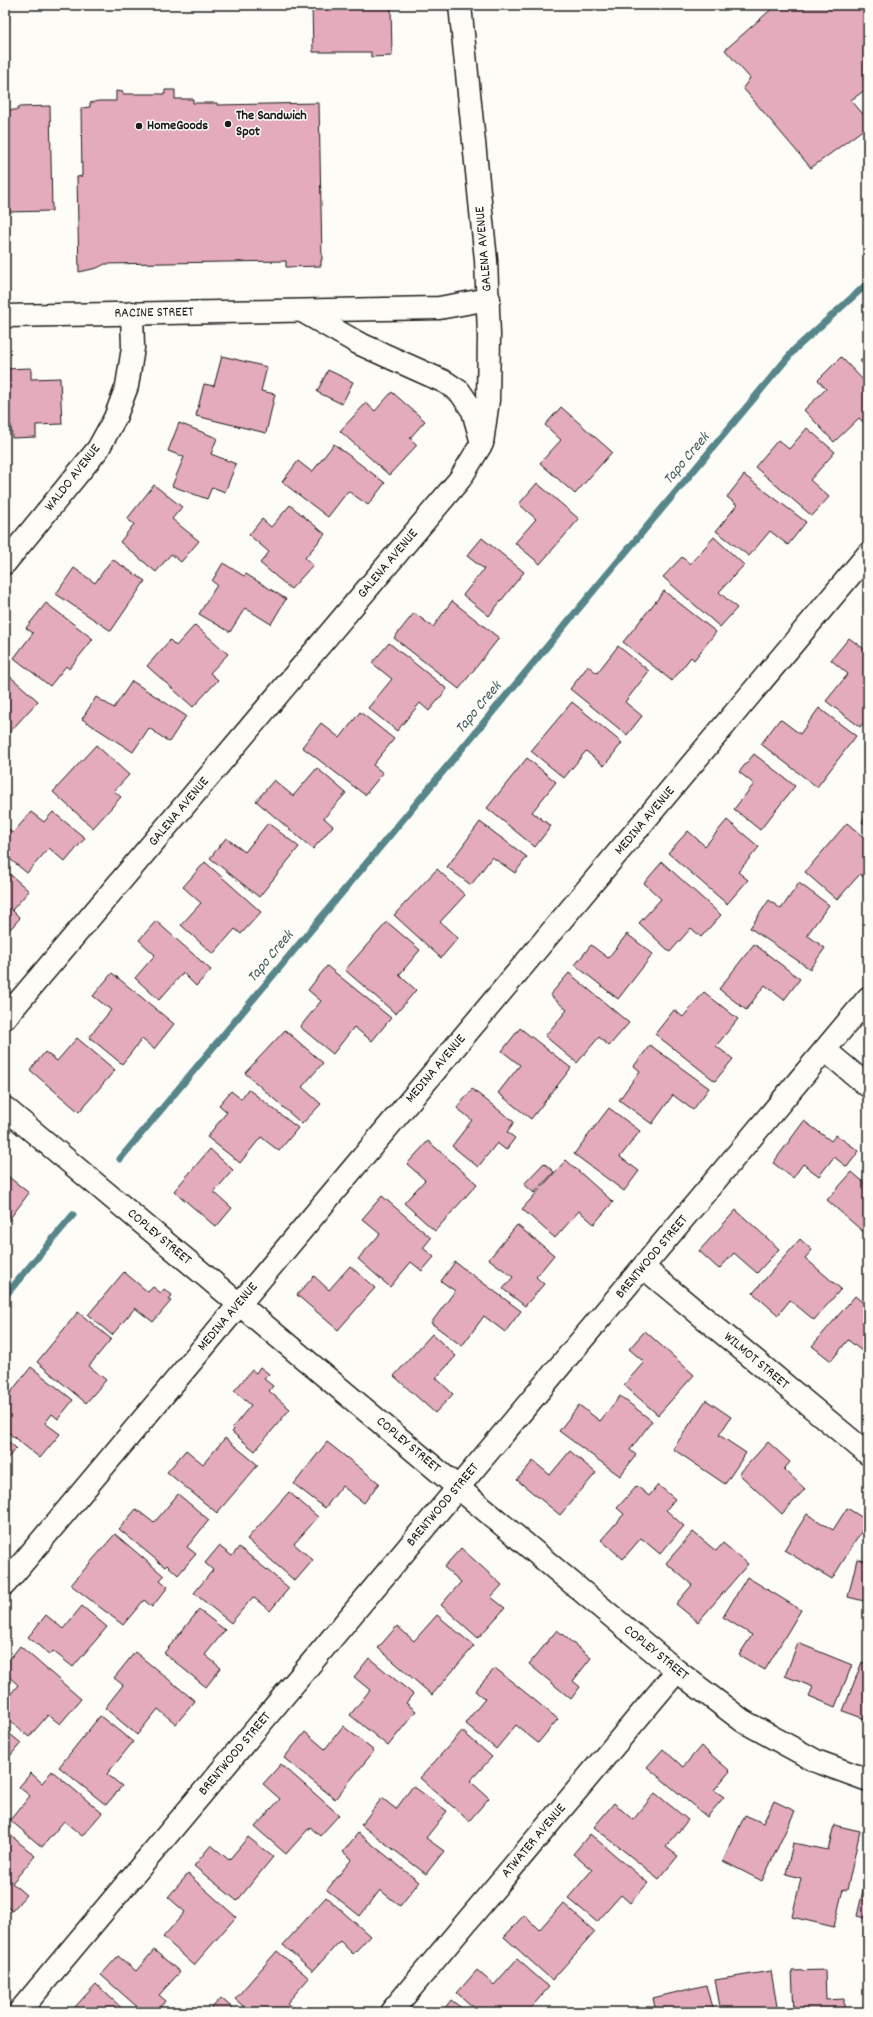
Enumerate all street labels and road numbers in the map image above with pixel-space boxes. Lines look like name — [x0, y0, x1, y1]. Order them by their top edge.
street label: GALENA AVENUE — [470, 205, 498, 292]
street label: RACINE STREET — [114, 302, 194, 324]
street label: WALDO AVENUE — [40, 440, 106, 516]
street label: GALENA AVENUE — [353, 524, 423, 603]
street label: GALENA AVENUE — [144, 772, 214, 851]
street label: MEDINA AVENUE — [610, 782, 680, 860]
street label: MEDINA AVENUE — [401, 1030, 471, 1108]
street label: COPLEY STREET — [122, 1204, 196, 1270]
street label: BRENTWOOD STREET — [611, 1211, 693, 1303]
street label: MEDINA AVENUE — [193, 1278, 263, 1356]
street label: WILMOT STREET — [719, 1328, 793, 1395]
street label: COPLEY STREET — [371, 1412, 445, 1478]
street label: BRENTWOOD STREET — [402, 1459, 484, 1551]
street label: COPLEY STREET — [619, 1620, 693, 1686]
street label: BRENTWOOD STREET — [194, 1708, 276, 1800]
street label: ATWATER AVENUE — [497, 1799, 572, 1883]

